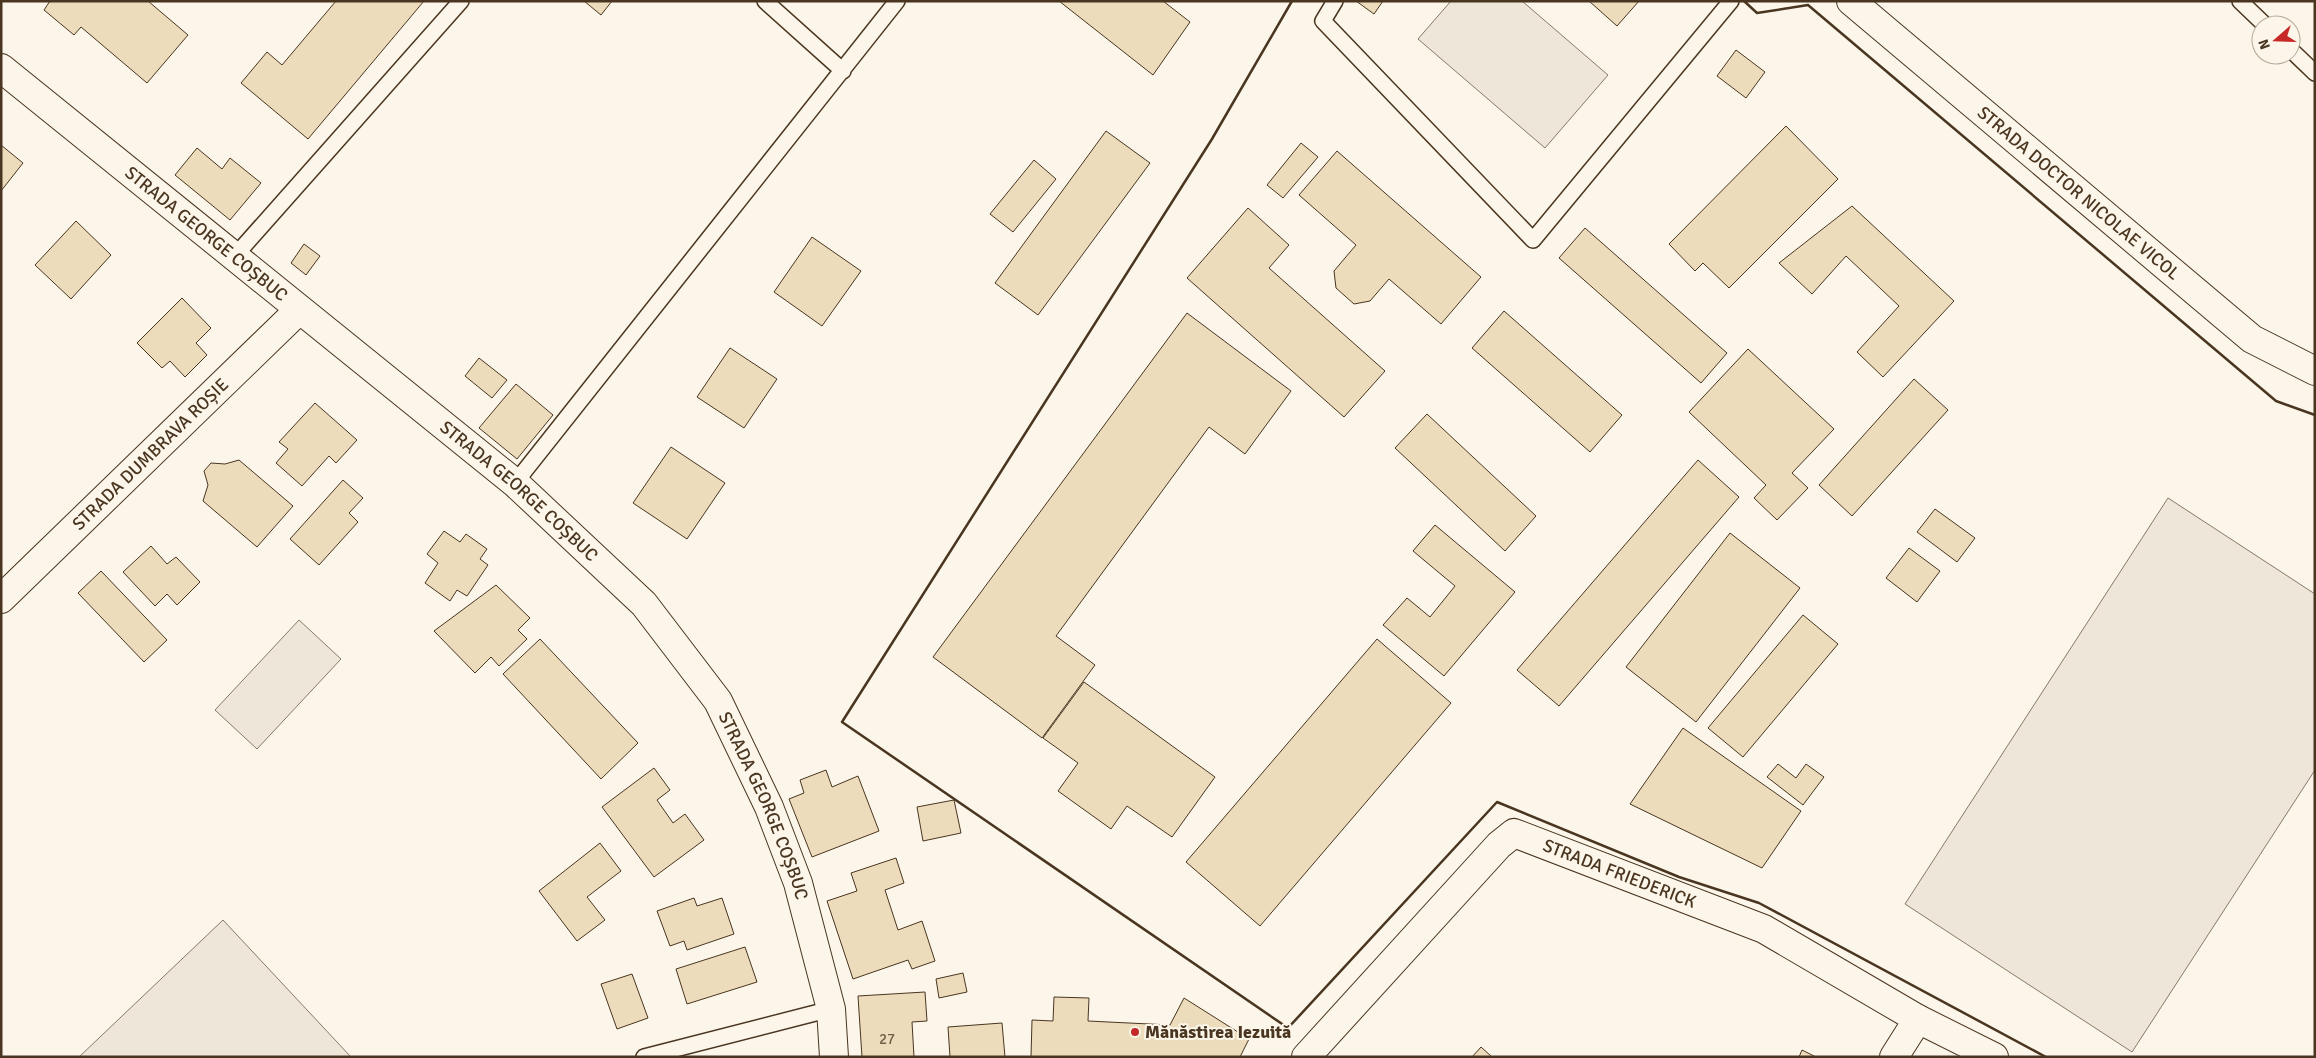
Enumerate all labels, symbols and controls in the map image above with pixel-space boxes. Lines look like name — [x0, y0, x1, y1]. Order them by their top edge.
north arrow — [2251, 15, 2301, 65]
text: N — [2255, 37, 2274, 52]
street label: STRADA DOCTOR NICOLAE VICOL — [1973, 101, 2185, 285]
street label: STRADA GEORGE COȘBUC — [121, 162, 292, 306]
street label: STRADA DUMBRAVA ROȘIE — [68, 374, 233, 535]
street label: STRADA GEORGE COȘBUC — [436, 416, 603, 566]
street label: STRADA GEORGE COȘBUC — [714, 708, 813, 902]
street label: STRADA FRIEDERICK — [1540, 834, 1699, 913]
place label: Mănăstirea Iezuită — [1145, 1021, 1291, 1043]
marker: Mănăstirea Iezuită — [1129, 1026, 1141, 1038]
house number: 27 — [879, 1030, 895, 1048]

